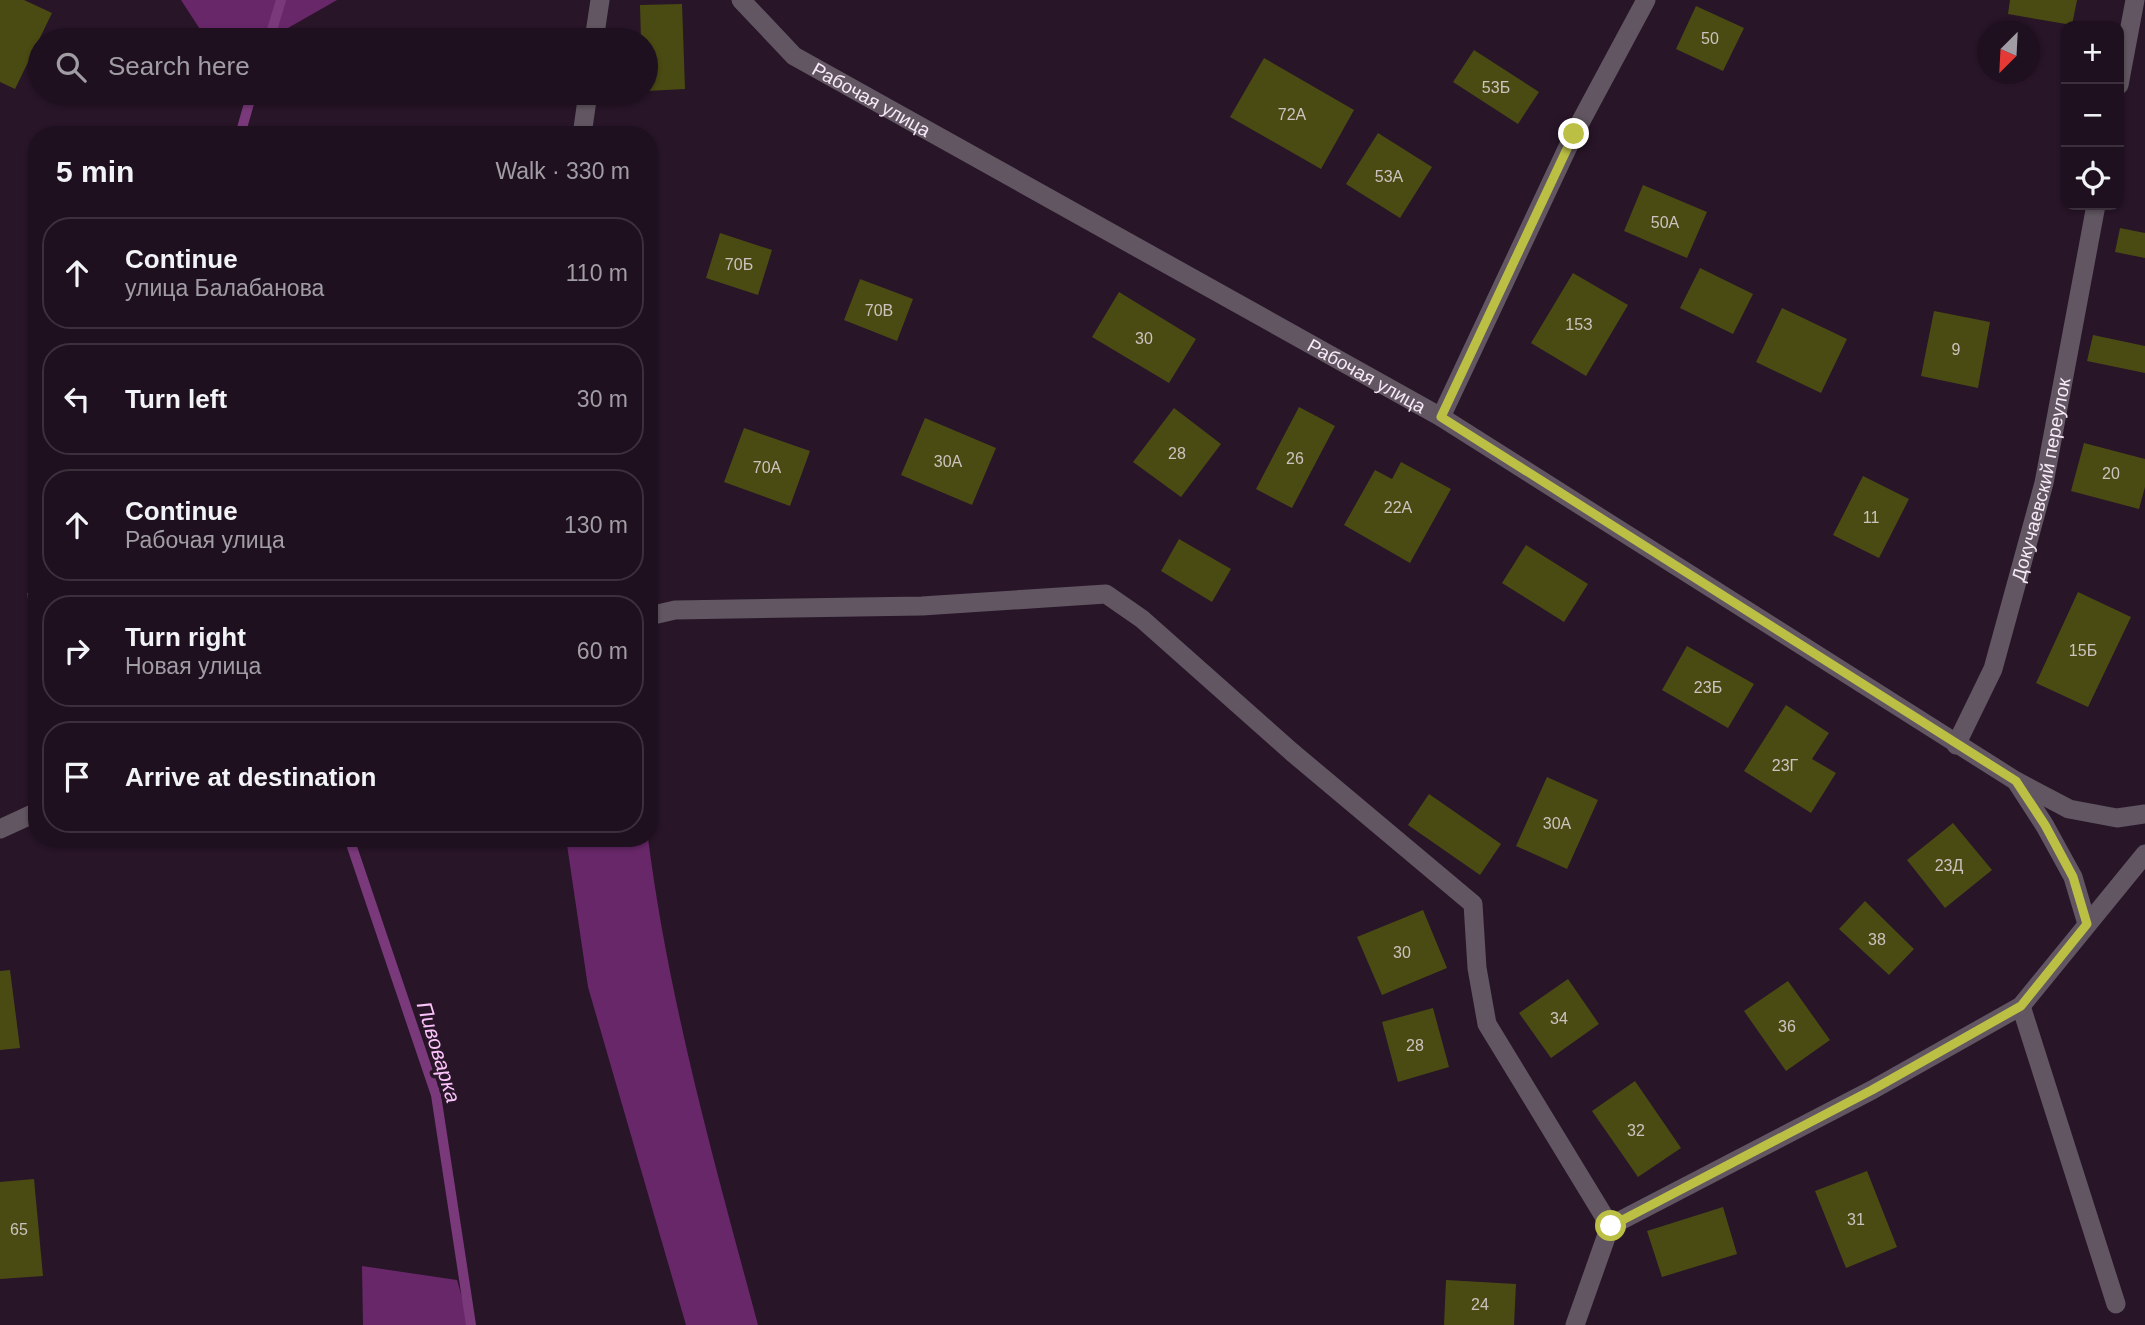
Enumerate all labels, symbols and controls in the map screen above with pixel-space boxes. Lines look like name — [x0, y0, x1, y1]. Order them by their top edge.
north arrow — [1977, 21, 2040, 84]
map controls — [2061, 21, 2124, 210]
button: + — [2061, 21, 2124, 84]
search box — [28, 28, 658, 105]
house number: 50 — [1701, 30, 1719, 47]
icon: search — [52, 48, 90, 86]
text: Search here — [108, 51, 250, 81]
street label: Рабочая улица — [809, 58, 935, 141]
house number: 53Б — [1482, 79, 1510, 96]
button: − — [2061, 84, 2124, 147]
house number: 72А — [1278, 106, 1307, 123]
route end — [1558, 118, 1589, 149]
button: locate — [2061, 147, 2124, 210]
text: 5 min — [56, 155, 134, 188]
text: Walk · 330 m — [495, 158, 630, 184]
house number: 53А — [1375, 168, 1404, 185]
house number: 50А — [1651, 214, 1680, 231]
text: Continue — [125, 244, 238, 274]
icon: ahead — [58, 254, 96, 292]
house number: 70Б — [725, 256, 753, 273]
text: 110 m — [566, 260, 628, 286]
text: улица Балабанова — [125, 275, 324, 301]
house number: 70В — [865, 302, 893, 319]
house number: 15З — [1565, 316, 1593, 333]
house number: 30 — [1135, 330, 1153, 347]
street label: Рабочая улица — [1304, 334, 1430, 417]
house number: 9 — [1952, 341, 1961, 358]
street label: Докучаевский переулок — [2007, 376, 2074, 584]
icon: left — [58, 380, 96, 418]
text: Turn left — [125, 384, 227, 414]
text: 30 m — [577, 386, 628, 412]
house number: 28 — [1168, 445, 1186, 462]
house number: 26 — [1286, 450, 1304, 467]
house number: 30А — [934, 453, 963, 470]
house number: 70А — [753, 459, 782, 476]
house number: 20 — [2102, 465, 2120, 482]
text: Continue — [125, 496, 238, 526]
house number: 22А — [1384, 499, 1413, 516]
icon: ahead — [58, 506, 96, 544]
house number: 11 — [1863, 509, 1879, 526]
text: 130 m — [564, 512, 628, 538]
text: Рабочая улица — [125, 527, 285, 553]
text: Turn right — [125, 622, 246, 652]
icon: right — [58, 632, 96, 670]
text: 60 m — [577, 638, 628, 664]
house number: 15Б — [2069, 642, 2097, 659]
text: Новая улица — [125, 653, 261, 679]
house number: 23Б — [1694, 679, 1722, 696]
house number: 23Г — [1772, 757, 1799, 774]
icon: arrive — [58, 758, 96, 796]
text: Arrive at destination — [125, 762, 376, 792]
house number: 30А — [1543, 815, 1572, 832]
house number: 23Д — [1935, 857, 1963, 874]
house number: 38 — [1868, 931, 1886, 948]
house number: 30 — [1393, 944, 1411, 961]
water label: Пивоварка — [413, 999, 465, 1105]
house number: 34 — [1550, 1010, 1568, 1027]
house number: 36 — [1778, 1018, 1796, 1035]
house number: 28 — [1406, 1037, 1424, 1054]
house number: 32 — [1627, 1122, 1645, 1139]
route start — [1595, 1210, 1626, 1241]
house number: 31 — [1847, 1211, 1865, 1228]
house number: 65 — [10, 1221, 28, 1238]
house number: 24 — [1471, 1296, 1489, 1313]

